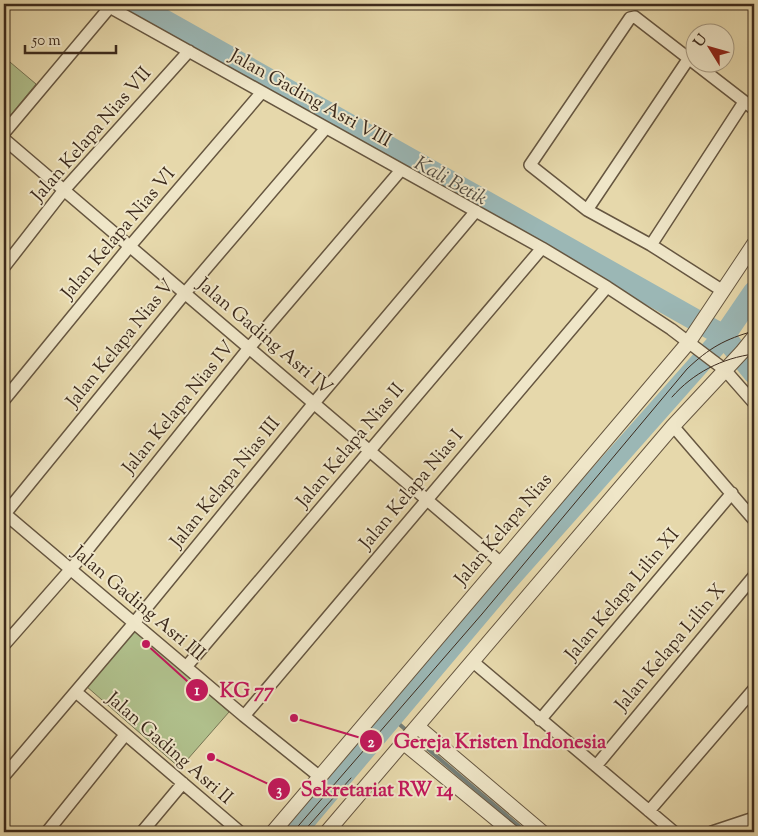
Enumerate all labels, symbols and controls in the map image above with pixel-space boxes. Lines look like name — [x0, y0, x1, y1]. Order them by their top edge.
scale bar — [25, 22, 116, 54]
north arrow — [686, 22, 736, 72]
text: U — [690, 30, 713, 52]
text: 50 m — [31, 31, 61, 52]
street label: Jalan Gading Asri VIII — [223, 43, 396, 155]
street label: Jalan Kelapa Nias VII — [25, 62, 158, 209]
water label: Kali Betik — [408, 150, 492, 214]
street label: Jalan Kelapa Nias VI — [55, 162, 182, 307]
street label: Jalan Gading Asri IV — [190, 272, 337, 402]
street label: Jalan Kelapa Nias V — [60, 274, 181, 415]
street label: Jalan Kelapa Nias IV — [116, 335, 241, 481]
street label: Jalan Kelapa Nias II — [292, 379, 410, 513]
street label: Jalan Kelapa Nias III — [164, 412, 287, 555]
street label: Jalan Kelapa Nias I — [355, 425, 469, 555]
street label: Jalan Kelapa Nias — [448, 468, 559, 593]
street label: Jalan Kelapa Lilin XI — [561, 524, 685, 666]
street label: Jalan Gading Asri III — [65, 540, 210, 668]
street label: Jalan Kelapa Lilin X — [611, 580, 731, 716]
callout: KG 77 — [185, 672, 284, 707]
text: KG 77 — [220, 678, 275, 707]
text: 1 — [194, 681, 200, 702]
street label: Jalan Gading Asri II — [99, 686, 238, 812]
callout: Gereja Kristen Indonesia — [359, 724, 617, 759]
text: Gereja Kristen Indonesia — [394, 729, 607, 758]
text: 2 — [367, 733, 375, 754]
callout: Sekretariat RW 14 — [266, 772, 464, 807]
text: Sekretariat RW 14 — [301, 777, 453, 806]
text: 3 — [276, 781, 282, 802]

